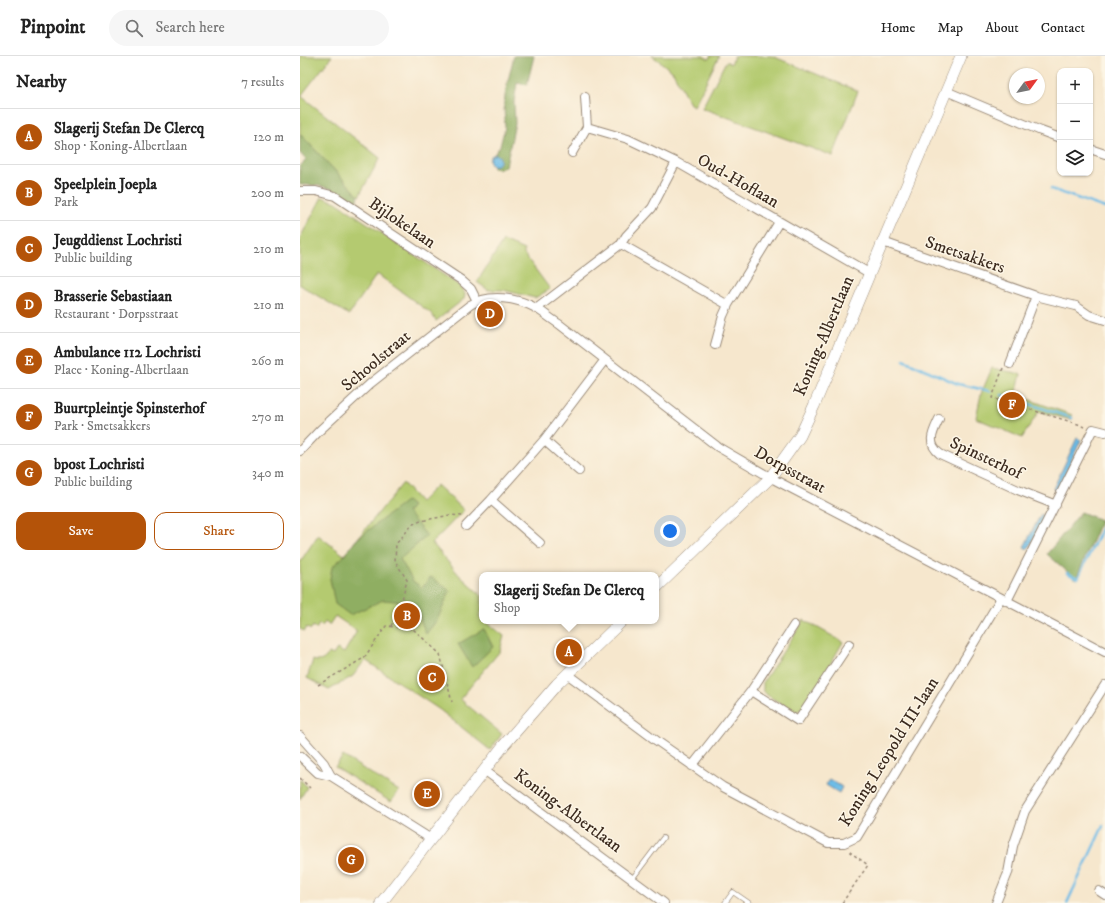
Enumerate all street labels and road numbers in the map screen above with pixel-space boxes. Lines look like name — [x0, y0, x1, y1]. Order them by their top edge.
street label: Oud-Hoflaan — [693, 149, 783, 213]
street label: Bijlokelaan — [364, 193, 440, 253]
street label: Smetsakkers — [922, 231, 1008, 279]
street label: Koning-Albertlaan — [789, 272, 859, 399]
street label: Schoolstraat — [337, 325, 416, 396]
street label: Spinsterhof — [946, 432, 1028, 485]
street label: Dorpsstraat — [750, 441, 830, 499]
street label: Koning Leopold III-laan — [834, 673, 944, 831]
street label: Koning-Albertlaan — [510, 764, 627, 858]

